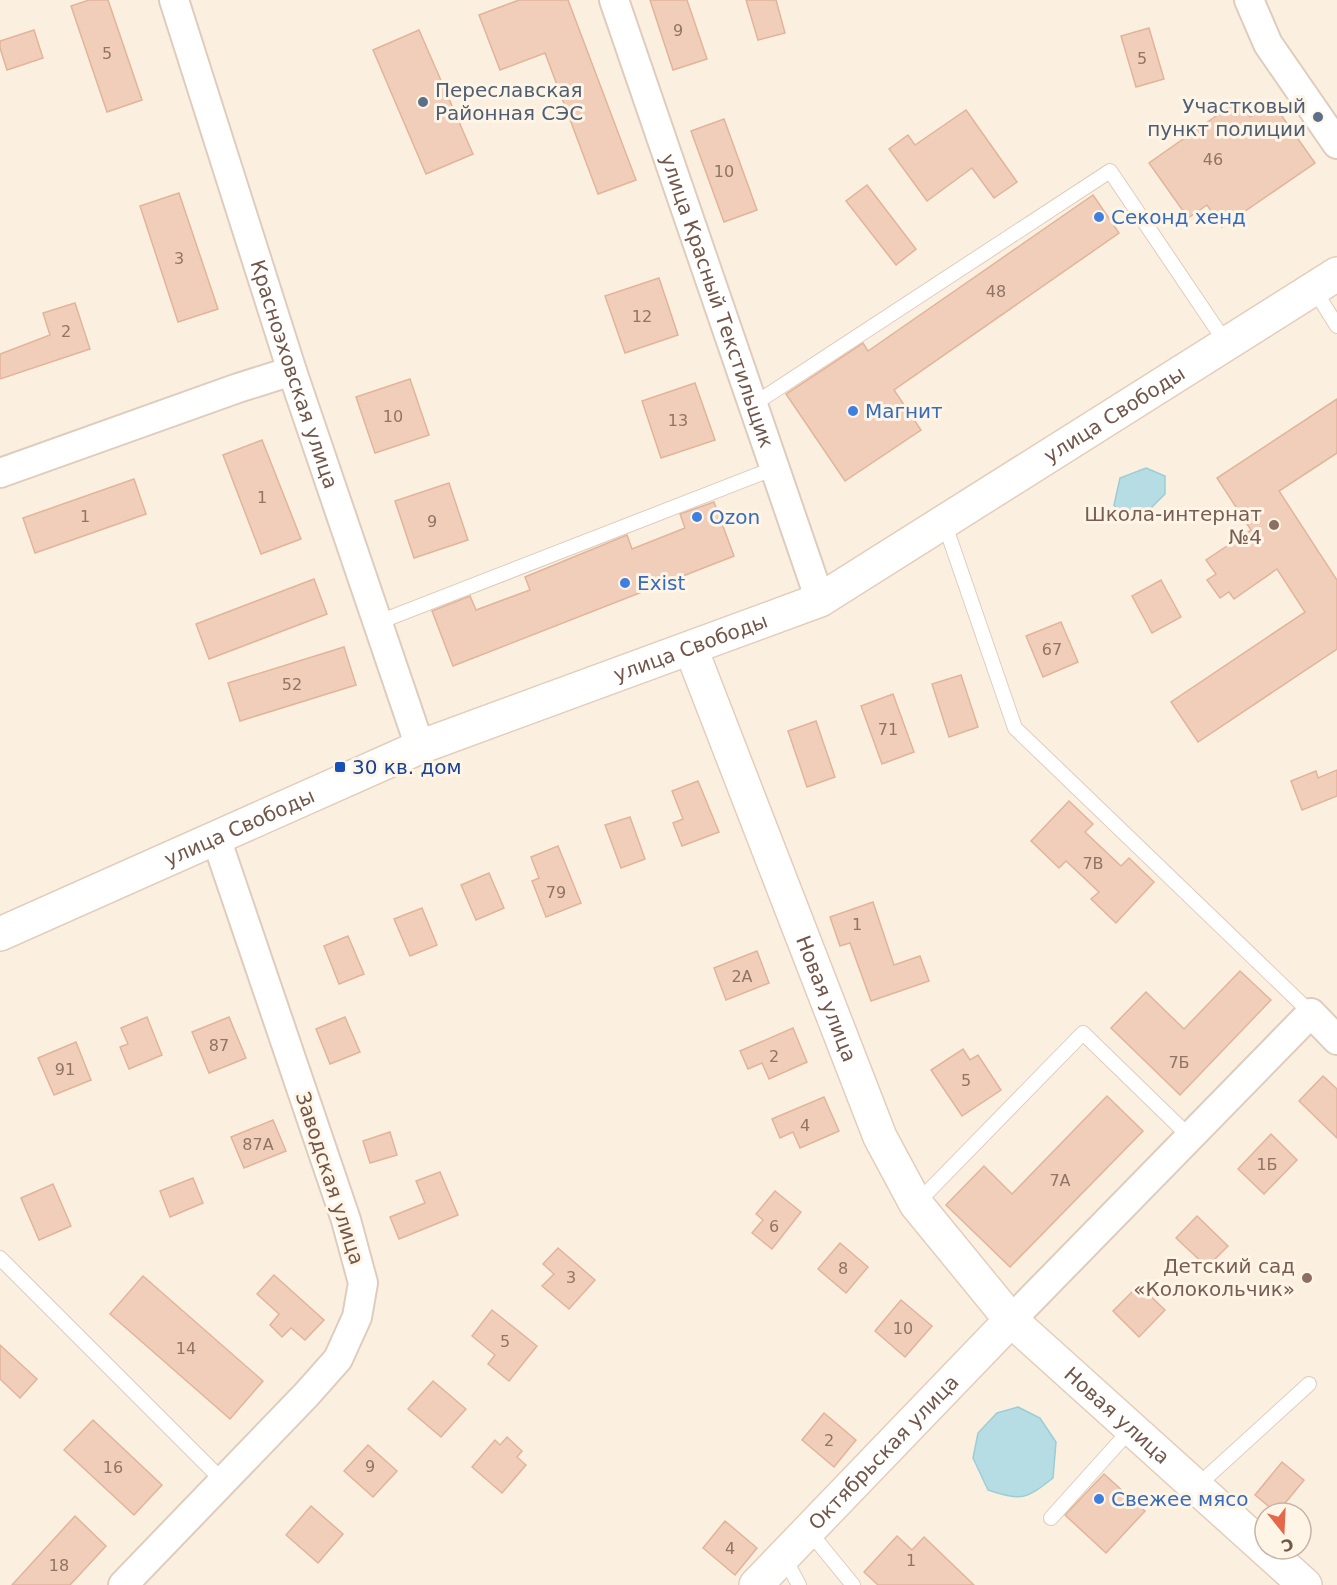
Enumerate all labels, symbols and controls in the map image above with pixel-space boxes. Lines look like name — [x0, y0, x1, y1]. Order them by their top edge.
house number: 9 — [673, 21, 683, 40]
house number: 5 — [102, 44, 112, 63]
house number: 5 — [1137, 49, 1147, 68]
place label: Переславская Районная СЭС — [435, 78, 583, 125]
place label: Участковый пункт полиции — [1147, 94, 1306, 141]
marker: Переславская Районная СЭС — [416, 95, 430, 109]
marker: Участковый пункт полиции — [1311, 110, 1325, 124]
house number: 46 — [1203, 150, 1223, 169]
street label: улица Красный Текстильщик — [656, 151, 779, 451]
house number: 10 — [714, 162, 734, 181]
place label: Секонд хенд — [1111, 205, 1246, 229]
marker: Секонд хенд — [1092, 210, 1106, 224]
house number: 3 — [174, 249, 184, 268]
street label: Красноэховская улица — [245, 257, 343, 492]
house number: 48 — [986, 282, 1006, 301]
house number: 12 — [632, 307, 652, 326]
house number: 2 — [61, 322, 71, 341]
street label: улица Свободы — [1039, 361, 1189, 468]
place label: Магнит — [865, 399, 943, 423]
marker: Магнит — [846, 404, 860, 418]
house number: 10 — [383, 407, 403, 426]
house number: 13 — [668, 411, 688, 430]
house number: 1 — [257, 488, 267, 507]
place label: Школа-интернат №4 — [1084, 502, 1262, 549]
place label: Ozon — [709, 505, 760, 529]
house number: 1 — [80, 507, 90, 526]
marker: Ozon — [690, 510, 704, 524]
house number: 9 — [427, 512, 437, 531]
marker: Школа-интернат №4 — [1267, 518, 1281, 532]
place label: Exist — [637, 571, 685, 595]
marker: Exist — [618, 576, 632, 590]
street label: улица Свободы — [610, 608, 771, 687]
house number: 67 — [1042, 640, 1062, 659]
house number: 52 — [282, 675, 302, 694]
house number: 71 — [878, 720, 898, 739]
place label: 30 кв. дом — [352, 755, 462, 779]
marker: 30 кв. дом — [333, 760, 347, 774]
street label: улица Свободы — [160, 783, 318, 871]
house number: 7В — [1082, 854, 1104, 873]
house number: 79 — [546, 883, 566, 902]
house number: 1 — [852, 915, 862, 934]
street label: Новая улица — [791, 932, 862, 1065]
house number: 2А — [731, 967, 753, 986]
house number: 87 — [209, 1036, 229, 1055]
house number: 2 — [769, 1047, 779, 1066]
house number: 7Б — [1168, 1053, 1190, 1072]
house number: 91 — [55, 1060, 75, 1079]
house number: 5 — [961, 1071, 971, 1090]
street label: Заводская улица — [291, 1089, 369, 1267]
house number: 4 — [800, 1116, 810, 1135]
house number: 87А — [242, 1135, 274, 1154]
house number: 1Б — [1256, 1155, 1278, 1174]
house number: 7А — [1049, 1171, 1071, 1190]
house number: 6 — [769, 1217, 779, 1236]
place label: Детский сад «Колокольчик» — [1133, 1254, 1295, 1301]
house number: 8 — [838, 1259, 848, 1278]
house number: 3 — [566, 1268, 576, 1287]
marker: Детский сад «Колокольчик» — [1300, 1271, 1314, 1285]
house number: 10 — [893, 1319, 913, 1338]
house number: 5 — [500, 1332, 510, 1351]
house number: 14 — [176, 1339, 196, 1358]
street label: Новая улица — [1059, 1362, 1175, 1469]
street label: Октябрьская улица — [804, 1370, 964, 1535]
house number: 2 — [824, 1431, 834, 1450]
house number: 9 — [365, 1457, 375, 1476]
house number: 16 — [103, 1458, 123, 1477]
place label: Свежее мясо — [1111, 1487, 1248, 1511]
marker: Свежее мясо — [1092, 1492, 1106, 1506]
north arrow — [1253, 1501, 1313, 1561]
text: С — [1279, 1534, 1296, 1556]
house number: 4 — [725, 1539, 735, 1558]
house number: 1 — [906, 1551, 916, 1570]
house number: 18 — [49, 1556, 69, 1575]

